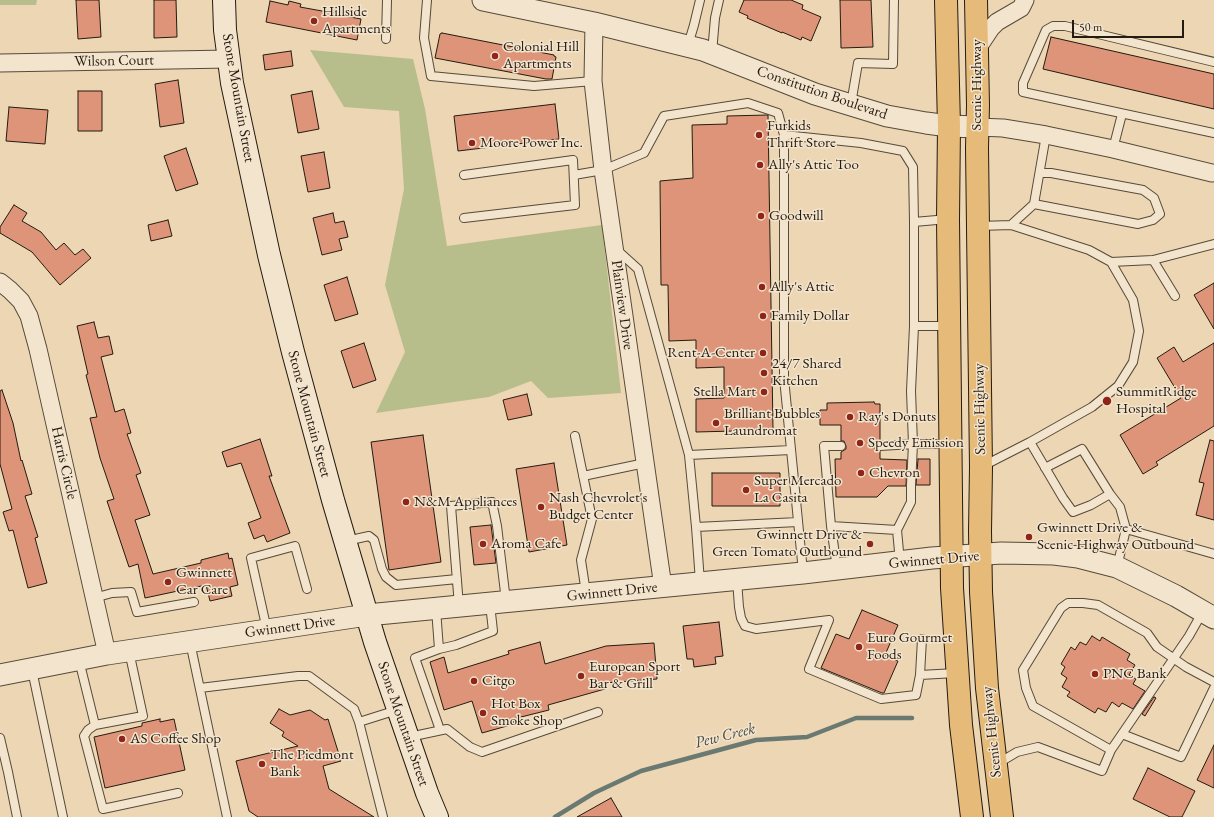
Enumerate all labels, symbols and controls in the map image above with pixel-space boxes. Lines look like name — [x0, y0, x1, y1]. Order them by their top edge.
place label: Hillside Apartments — [322, 3, 391, 38]
scale bar — [1074, 12, 1186, 38]
marker: Hillside Apartments — [309, 16, 319, 26]
text: 50 m — [1079, 19, 1102, 35]
street label: Stone Mountain Street — [218, 32, 258, 164]
place label: Colonial Hill Apartments — [503, 38, 579, 73]
street label: Scenic Highway — [968, 39, 986, 131]
street label: Wilson Court — [74, 51, 154, 71]
marker: Colonial Hill Apartments — [490, 51, 500, 61]
street label: Constitution Boulevard — [754, 62, 890, 124]
place label: Furkids Thrift Store — [767, 117, 836, 152]
marker: Furkids Thrift Store — [754, 130, 764, 140]
place label: Moore Power Inc. — [480, 134, 583, 152]
marker: Moore Power Inc. — [467, 138, 477, 148]
place label: Ally's Attic Too — [768, 156, 859, 174]
marker: Ally's Attic Too — [755, 160, 765, 170]
place label: Goodwill — [769, 207, 824, 225]
marker: Goodwill — [756, 211, 766, 221]
street label: Plainview Drive — [607, 259, 637, 351]
place label: Ally's Attic — [770, 278, 835, 296]
marker: Ally's Attic — [757, 282, 767, 292]
place label: Family Dollar — [771, 307, 849, 325]
marker: Family Dollar — [758, 311, 768, 321]
place label: Rent-A-Center — [667, 344, 755, 362]
marker: Rent-A-Center — [758, 348, 768, 358]
street label: Stone Mountain Street — [283, 349, 335, 479]
place label: 24/7 Shared Kitchen — [772, 355, 842, 390]
street label: Scenic Highway — [970, 363, 990, 455]
marker: 24/7 Shared Kitchen — [759, 368, 769, 378]
place label: Stella Mart — [693, 383, 756, 401]
place label: SummitRidge Hospital — [1116, 383, 1197, 418]
marker: Stella Mart — [759, 387, 769, 397]
marker: SummitRidge Hospital — [1101, 395, 1113, 407]
place label: Brilliant Bubbles Laundromat — [724, 405, 820, 440]
place label: Ray's Donuts — [858, 408, 936, 426]
marker: Ray's Donuts — [845, 412, 855, 422]
marker: Brilliant Bubbles Laundromat — [711, 418, 721, 428]
street label: Harris Circle — [47, 425, 81, 501]
place label: Speedy Emission — [868, 434, 964, 452]
marker: Speedy Emission — [855, 438, 865, 448]
place label: Chevron — [869, 464, 920, 482]
marker: Chevron — [856, 468, 866, 478]
place label: Super Mercado La Casita — [754, 472, 841, 507]
marker: Super Mercado La Casita — [741, 485, 751, 495]
place label: Nash Chevrolet's Budget Center — [549, 489, 647, 524]
place label: N&M Appliances — [414, 493, 517, 511]
marker: N&M Appliances — [401, 497, 411, 507]
marker: Nash Chevrolet's Budget Center — [536, 502, 546, 512]
place label: Gwinnett Drive & Scenic Highway Outbound — [1037, 519, 1194, 554]
place label: Gwinnett Drive & Green Tomato Outbound — [712, 526, 862, 561]
marker: Gwinnett Drive & Scenic Highway Outbound — [1024, 532, 1034, 542]
place label: Aroma Cafe — [491, 535, 561, 553]
marker: Aroma Cafe — [478, 539, 488, 549]
marker: Gwinnett Drive & Green Tomato Outbound — [865, 539, 875, 549]
street label: Gwinnett Drive — [888, 547, 980, 573]
place label: Gwinnett Car Care — [176, 564, 232, 599]
marker: Gwinnett Car Care — [163, 577, 173, 587]
street label: Gwinnett Drive — [566, 578, 658, 606]
street label: Gwinnett Drive — [244, 612, 336, 642]
place label: Euro Gourmet Foods — [867, 629, 952, 664]
marker: Euro Gourmet Foods — [854, 642, 864, 652]
place label: European Sport Bar & Grill — [589, 658, 680, 693]
street label: Stone Mountain Street — [373, 659, 433, 789]
place label: PNC Bank — [1103, 665, 1167, 683]
marker: PNC Bank — [1090, 669, 1100, 679]
marker: European Sport Bar & Grill — [576, 671, 586, 681]
place label: Citgo — [482, 672, 515, 690]
marker: Citgo — [469, 676, 479, 686]
street label: Scenic Highway — [978, 686, 1006, 778]
place label: Hot Box Smoke Shop — [491, 695, 563, 730]
marker: Hot Box Smoke Shop — [478, 708, 488, 718]
water label: Pew Creek — [693, 719, 757, 753]
place label: AS Coffee Shop — [130, 730, 221, 748]
marker: AS Coffee Shop — [117, 734, 127, 744]
place label: The Piedmont Bank — [270, 746, 354, 781]
marker: The Piedmont Bank — [257, 759, 267, 769]

